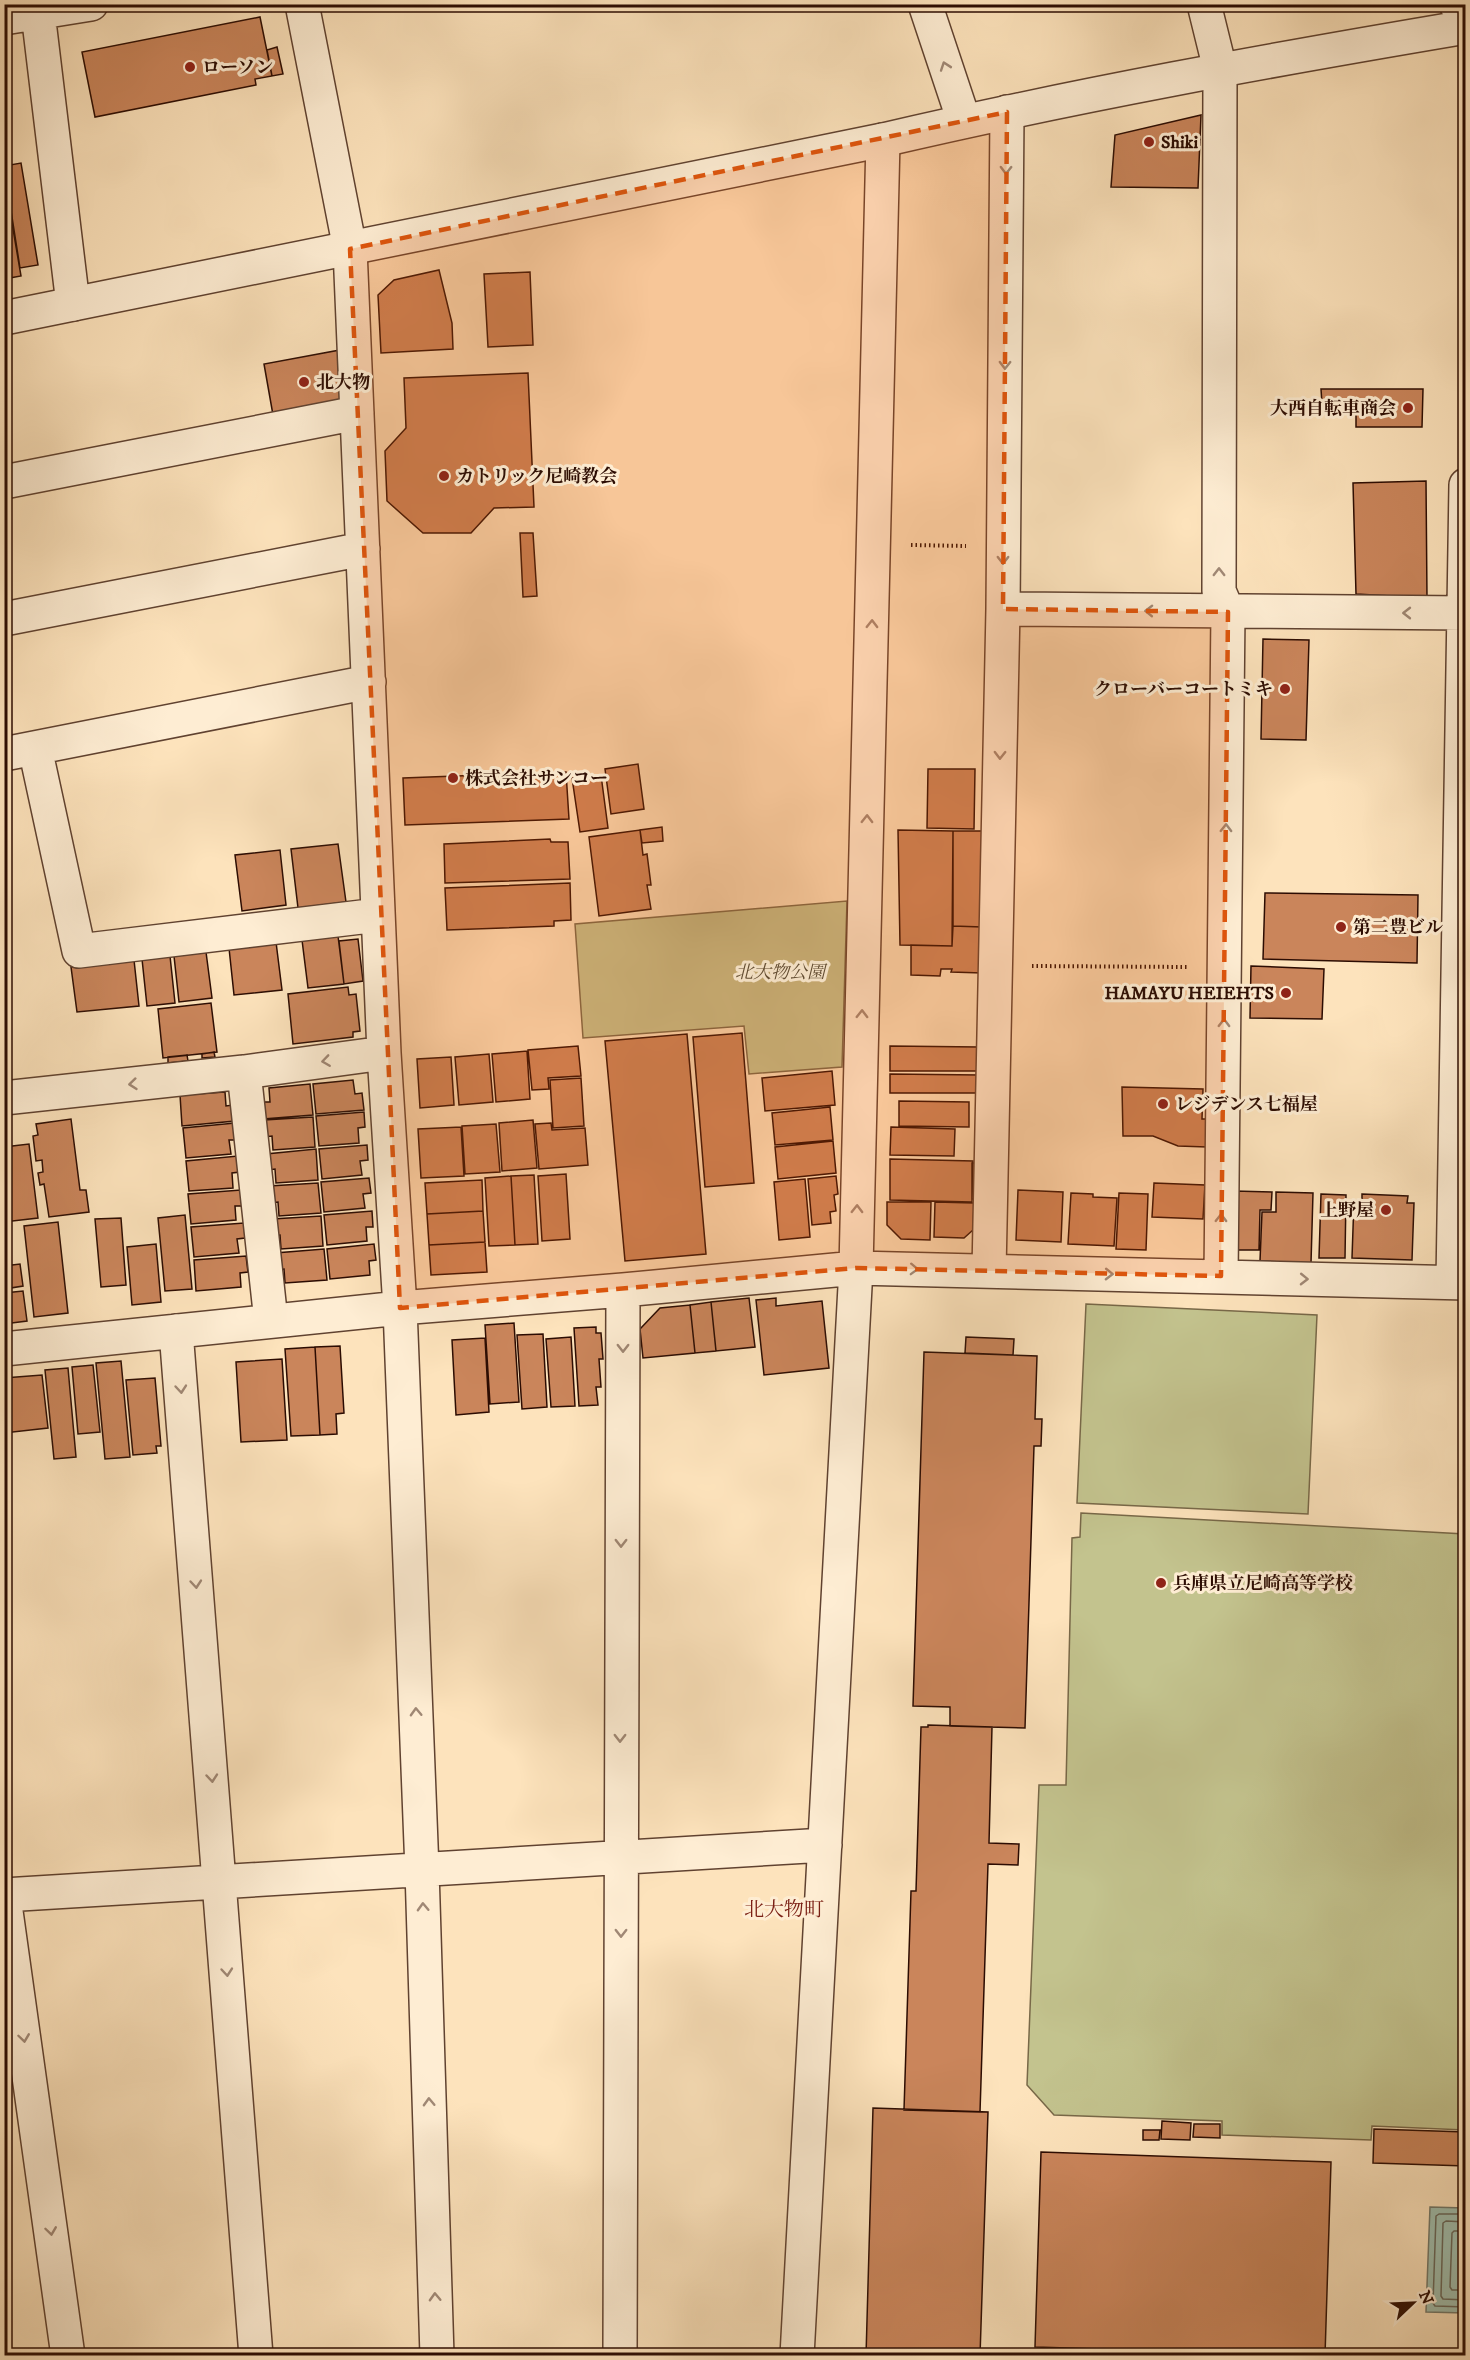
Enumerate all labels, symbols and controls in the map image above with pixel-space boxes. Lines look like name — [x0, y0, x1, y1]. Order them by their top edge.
place label: ローソン — [202, 57, 273, 79]
marker: ローソン — [183, 60, 197, 74]
one-way arrow — [940, 61, 953, 72]
place label: Shiki — [1161, 132, 1198, 154]
marker: Shiki — [1142, 135, 1156, 149]
one-way arrow — [1000, 166, 1013, 175]
one-way arrow — [998, 361, 1011, 370]
place label: 北大物 — [316, 372, 370, 394]
marker: 北大物 — [297, 375, 311, 389]
place label: 大西自転車商会 — [1270, 398, 1396, 420]
marker: 大西自転車商会 — [1401, 401, 1415, 415]
place label: カトリック尼崎教会 — [456, 466, 617, 488]
marker: カトリック尼崎教会 — [437, 469, 451, 483]
one-way arrow — [997, 556, 1009, 565]
one-way arrow — [1213, 567, 1225, 576]
one-way arrow — [1145, 605, 1154, 617]
one-way arrow — [1403, 607, 1412, 619]
one-way arrow — [866, 620, 878, 629]
place label: クローバーコートミキ — [1094, 679, 1273, 701]
marker: クローバーコートミキ — [1278, 682, 1292, 696]
one-way arrow — [994, 751, 1006, 760]
place label: 株式会社サンコー — [465, 768, 608, 790]
marker: 株式会社サンコー — [446, 771, 460, 785]
one-way arrow — [861, 815, 873, 824]
one-way arrow — [1220, 823, 1232, 832]
place label: 第二豊ビル — [1353, 917, 1443, 939]
marker: 第二豊ビル — [1334, 920, 1348, 934]
park label: 北大物公園 — [735, 962, 828, 984]
place label: HAMAYU HEIEHTS — [1104, 983, 1274, 1005]
marker: HAMAYU HEIEHTS — [1279, 986, 1293, 1000]
one-way arrow — [856, 1010, 868, 1019]
one-way arrow — [1218, 1018, 1230, 1027]
one-way arrow — [322, 1054, 331, 1066]
one-way arrow — [128, 1077, 137, 1090]
place label: レジデンス七福屋 — [1175, 1094, 1318, 1116]
marker: レジデンス七福屋 — [1156, 1097, 1170, 1111]
place label: 上野屋 — [1320, 1200, 1374, 1222]
marker: 上野屋 — [1379, 1203, 1393, 1217]
one-way arrow — [851, 1205, 864, 1214]
one-way arrow — [1215, 1213, 1227, 1222]
one-way arrow — [910, 1263, 919, 1275]
one-way arrow — [1105, 1268, 1114, 1280]
one-way arrow — [1300, 1272, 1309, 1285]
one-way arrow — [616, 1344, 629, 1353]
one-way arrow — [174, 1385, 187, 1394]
one-way arrow — [615, 1539, 628, 1548]
place label: 兵庫県立尼崎高等学校 — [1173, 1573, 1353, 1595]
marker: 兵庫県立尼崎高等学校 — [1154, 1576, 1168, 1590]
one-way arrow — [189, 1579, 202, 1588]
one-way arrow — [409, 1708, 422, 1717]
one-way arrow — [614, 1734, 627, 1743]
one-way arrow — [205, 1774, 218, 1783]
district label: 北大物町 — [744, 1898, 824, 1923]
one-way arrow — [417, 1903, 429, 1912]
one-way arrow — [615, 1929, 627, 1938]
one-way arrow — [220, 1968, 233, 1977]
one-way arrow — [18, 2034, 30, 2043]
one-way arrow — [423, 2098, 435, 2107]
one-way arrow — [44, 2227, 57, 2236]
north arrow — [1383, 2273, 1443, 2333]
text: N — [1414, 2288, 1438, 2307]
one-way arrow — [429, 2293, 441, 2302]

